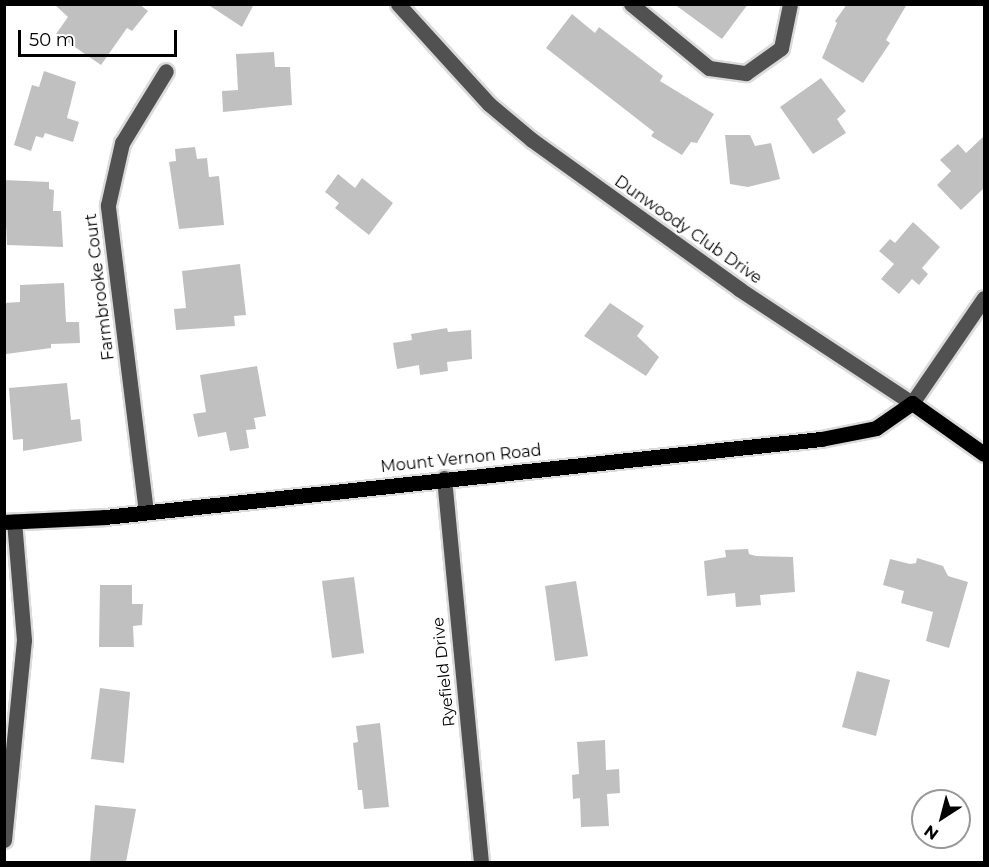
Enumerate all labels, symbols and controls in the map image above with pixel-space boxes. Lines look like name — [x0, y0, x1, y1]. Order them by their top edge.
scale bar — [21, 18, 180, 56]
text: 50 m — [29, 29, 75, 51]
street label: Dunwoody Club Drive — [611, 172, 765, 288]
street label: Farmbrooke Court — [81, 213, 119, 361]
street label: Mount Vernon Road — [380, 441, 542, 477]
street label: Ryefield Drive — [429, 616, 459, 728]
north arrow — [911, 789, 971, 849]
text: N — [920, 821, 942, 844]

